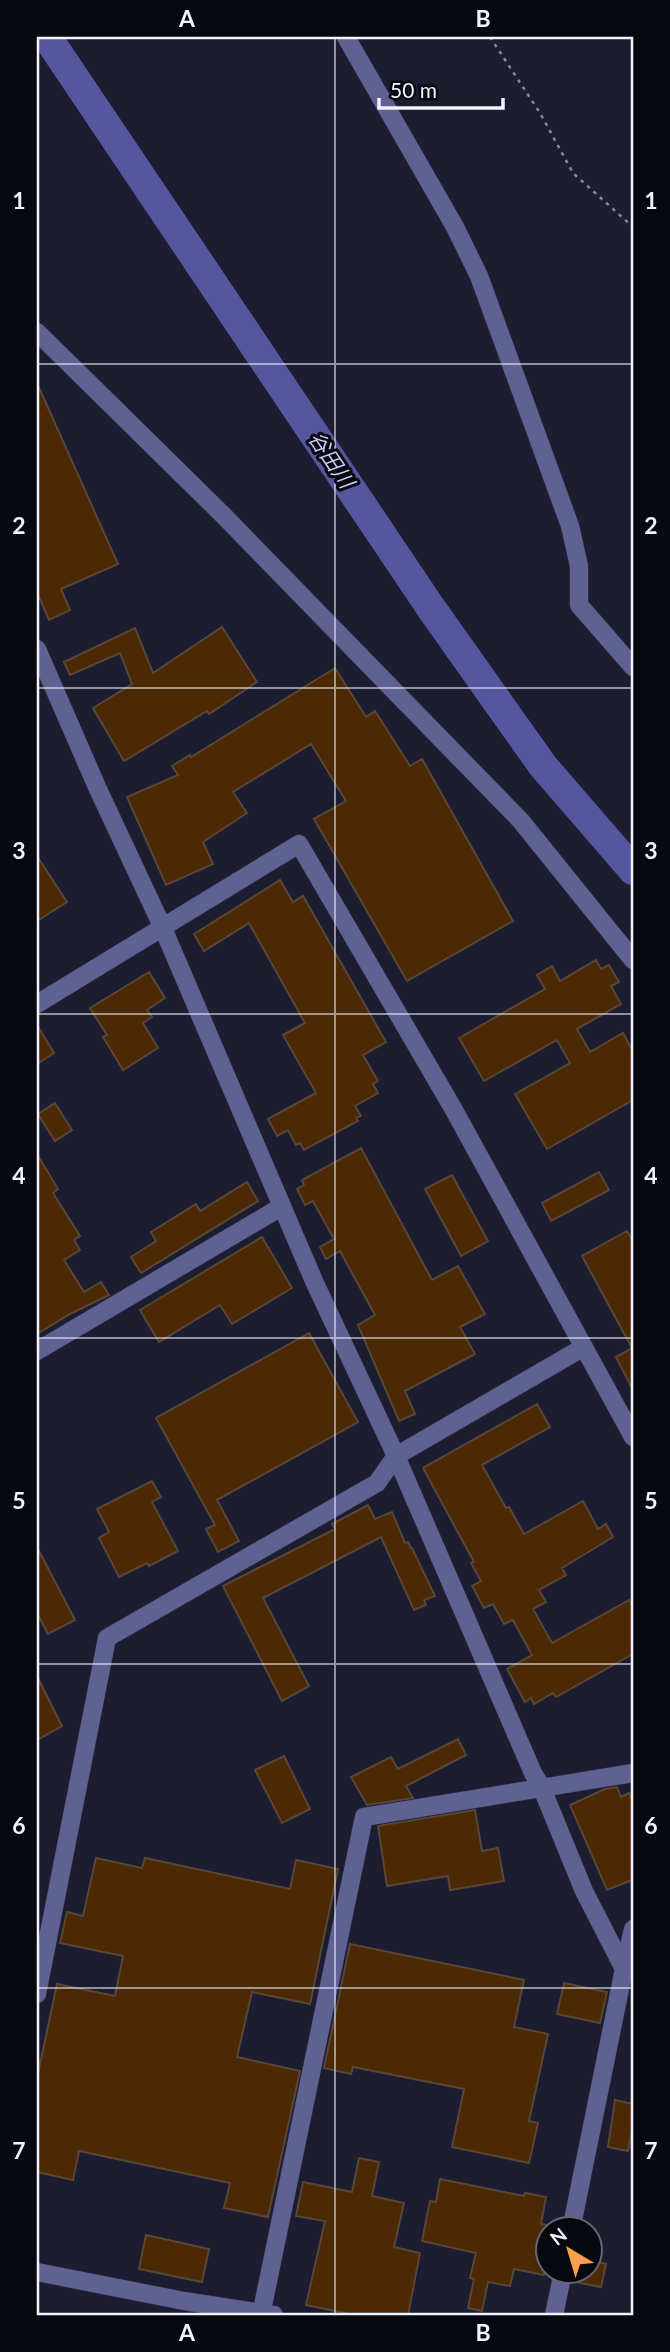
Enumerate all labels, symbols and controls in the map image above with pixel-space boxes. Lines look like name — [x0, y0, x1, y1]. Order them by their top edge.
text: A — [178, 4, 196, 32]
text: B — [475, 4, 491, 32]
scale bar — [379, 66, 504, 110]
text: 50 m — [390, 77, 437, 102]
text: 1 — [12, 186, 26, 214]
text: 1 — [644, 186, 658, 214]
water label: 谷田川 — [304, 426, 361, 494]
text: 2 — [12, 511, 26, 539]
text: 2 — [644, 511, 658, 539]
text: 3 — [12, 836, 26, 864]
text: 3 — [644, 836, 658, 864]
text: 4 — [12, 1161, 26, 1189]
text: 4 — [644, 1161, 658, 1189]
text: 5 — [12, 1486, 26, 1514]
text: 5 — [644, 1486, 658, 1514]
text: 6 — [12, 1811, 26, 1839]
text: 6 — [644, 1811, 658, 1839]
text: 7 — [12, 2136, 26, 2164]
text: 7 — [644, 2136, 658, 2164]
north arrow — [534, 2216, 604, 2286]
text: N — [545, 2223, 571, 2250]
text: A — [178, 2318, 196, 2346]
text: B — [475, 2318, 491, 2346]

